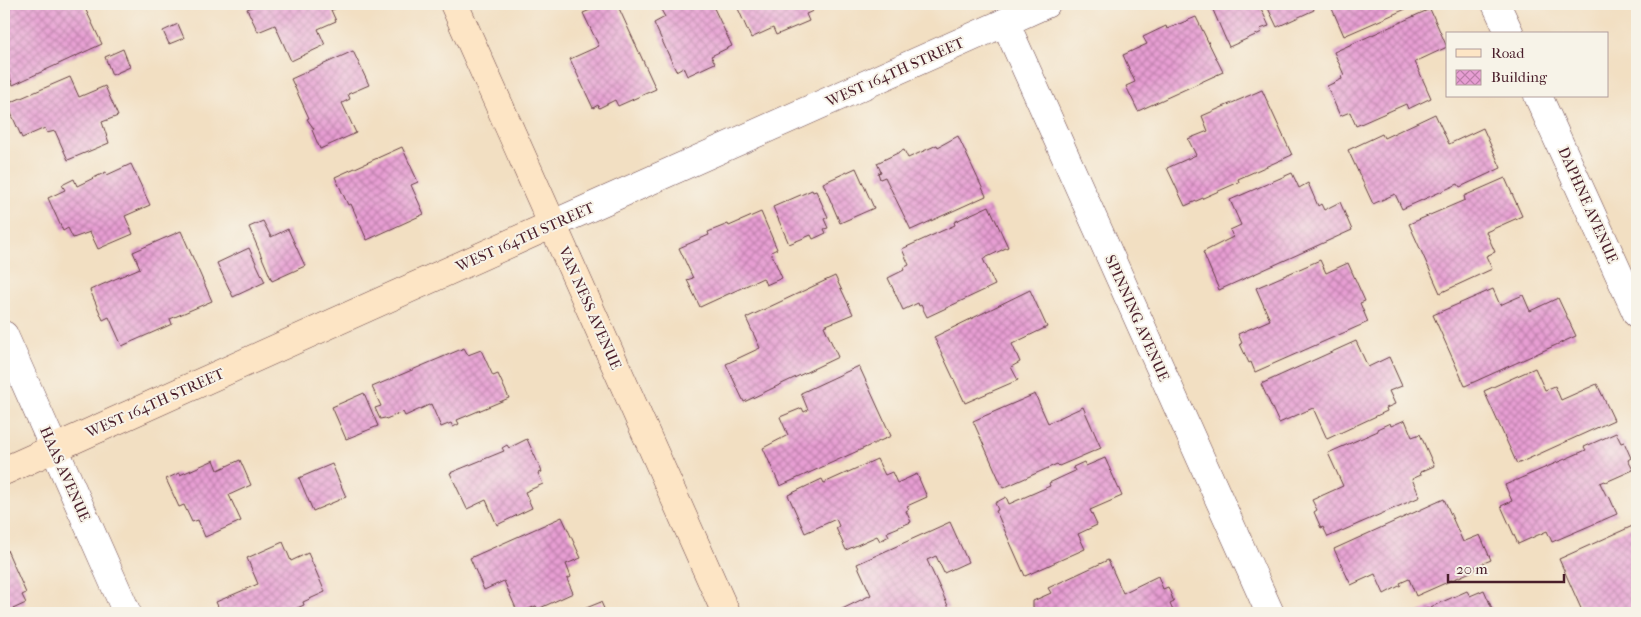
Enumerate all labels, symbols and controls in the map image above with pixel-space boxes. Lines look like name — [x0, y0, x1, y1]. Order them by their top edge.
legend — [1446, 32, 1608, 98]
street label: WEST 164TH STREET — [822, 33, 968, 111]
text: Road — [1491, 44, 1525, 62]
text: Building — [1491, 68, 1548, 86]
street label: DAPHNE AVENUE — [1554, 144, 1622, 266]
street label: WEST 164TH STREET — [452, 198, 598, 276]
street label: VAN NESS AVENUE — [554, 243, 625, 372]
street label: SPINNING AVENUE — [1101, 252, 1173, 384]
street label: WEST 164TH STREET — [82, 364, 228, 442]
street label: HAAS AVENUE — [36, 424, 94, 524]
scale bar — [1448, 552, 1565, 584]
text: 20 m — [1456, 560, 1488, 578]

